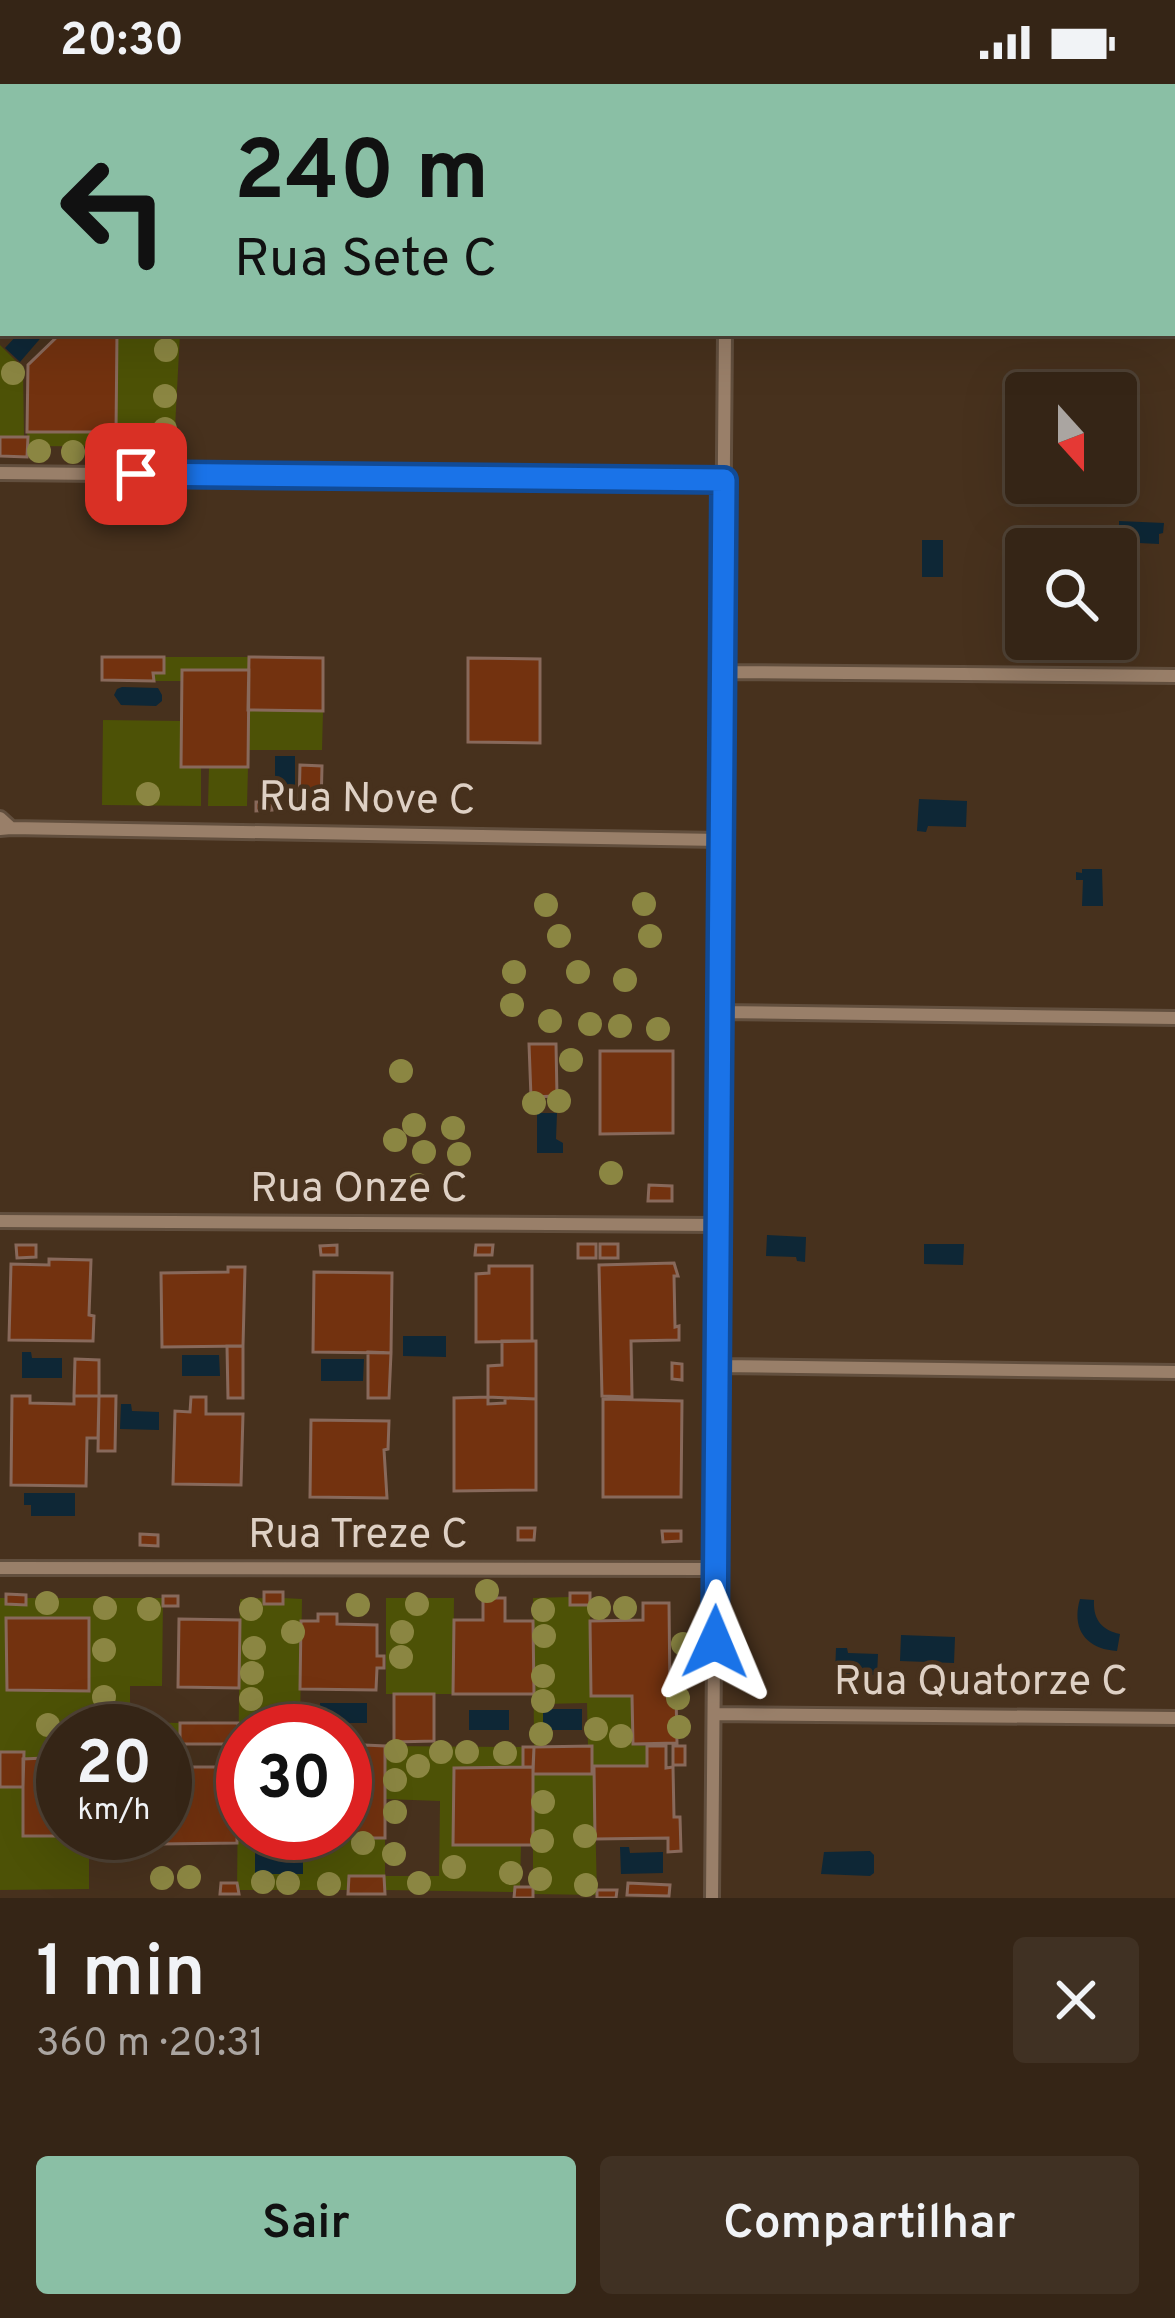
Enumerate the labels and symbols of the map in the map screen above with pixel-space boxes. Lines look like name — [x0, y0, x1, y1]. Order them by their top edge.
north arrow — [1005, 372, 1137, 504]
pin — [85, 423, 187, 525]
street label: Rua Nove C — [258, 773, 476, 829]
street label: Rua Onze C — [250, 1164, 468, 1217]
street label: Rua Treze C — [248, 1510, 468, 1563]
position arrow — [652, 1579, 778, 1705]
street label: Rua Quatorze C — [834, 1657, 1128, 1710]
speed limit sign: 30 — [216, 1704, 372, 1860]

